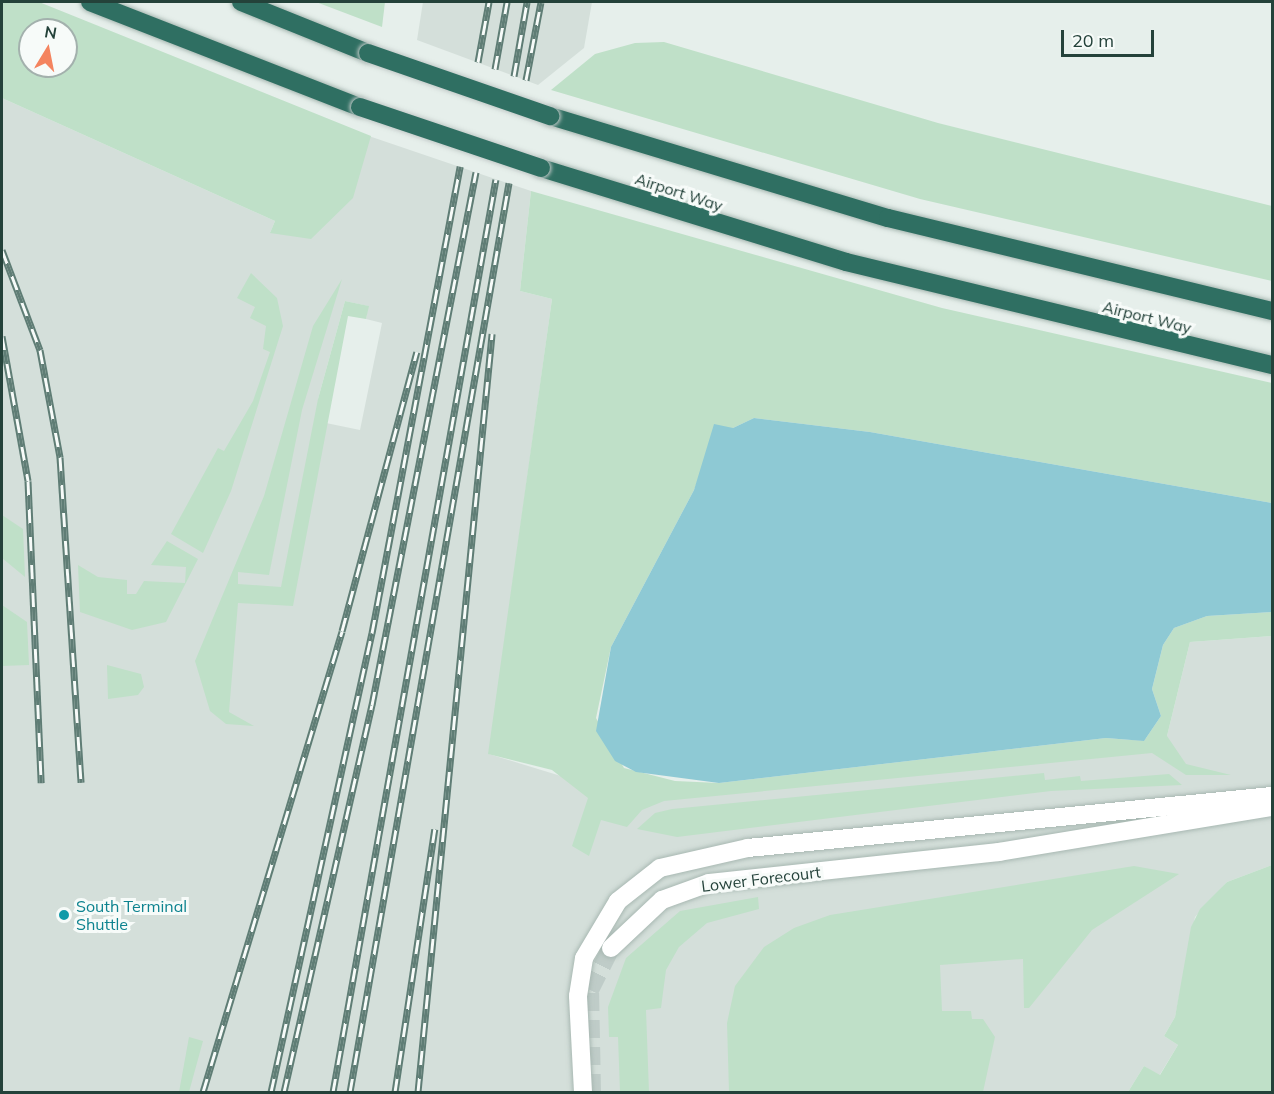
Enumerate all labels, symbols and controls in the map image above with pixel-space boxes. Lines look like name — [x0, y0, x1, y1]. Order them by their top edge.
north arrow — [18, 18, 78, 78]
scale bar — [1064, 18, 1157, 56]
text: N — [43, 21, 58, 43]
text: 20 m — [1072, 29, 1114, 52]
street label: Airport Way — [633, 169, 725, 215]
street label: Airport Way — [1101, 297, 1193, 337]
street label: Lower Forecourt — [700, 862, 822, 896]
place label: South Terminal Shuttle — [76, 896, 187, 934]
marker: South Terminal Shuttle — [57, 908, 71, 922]

